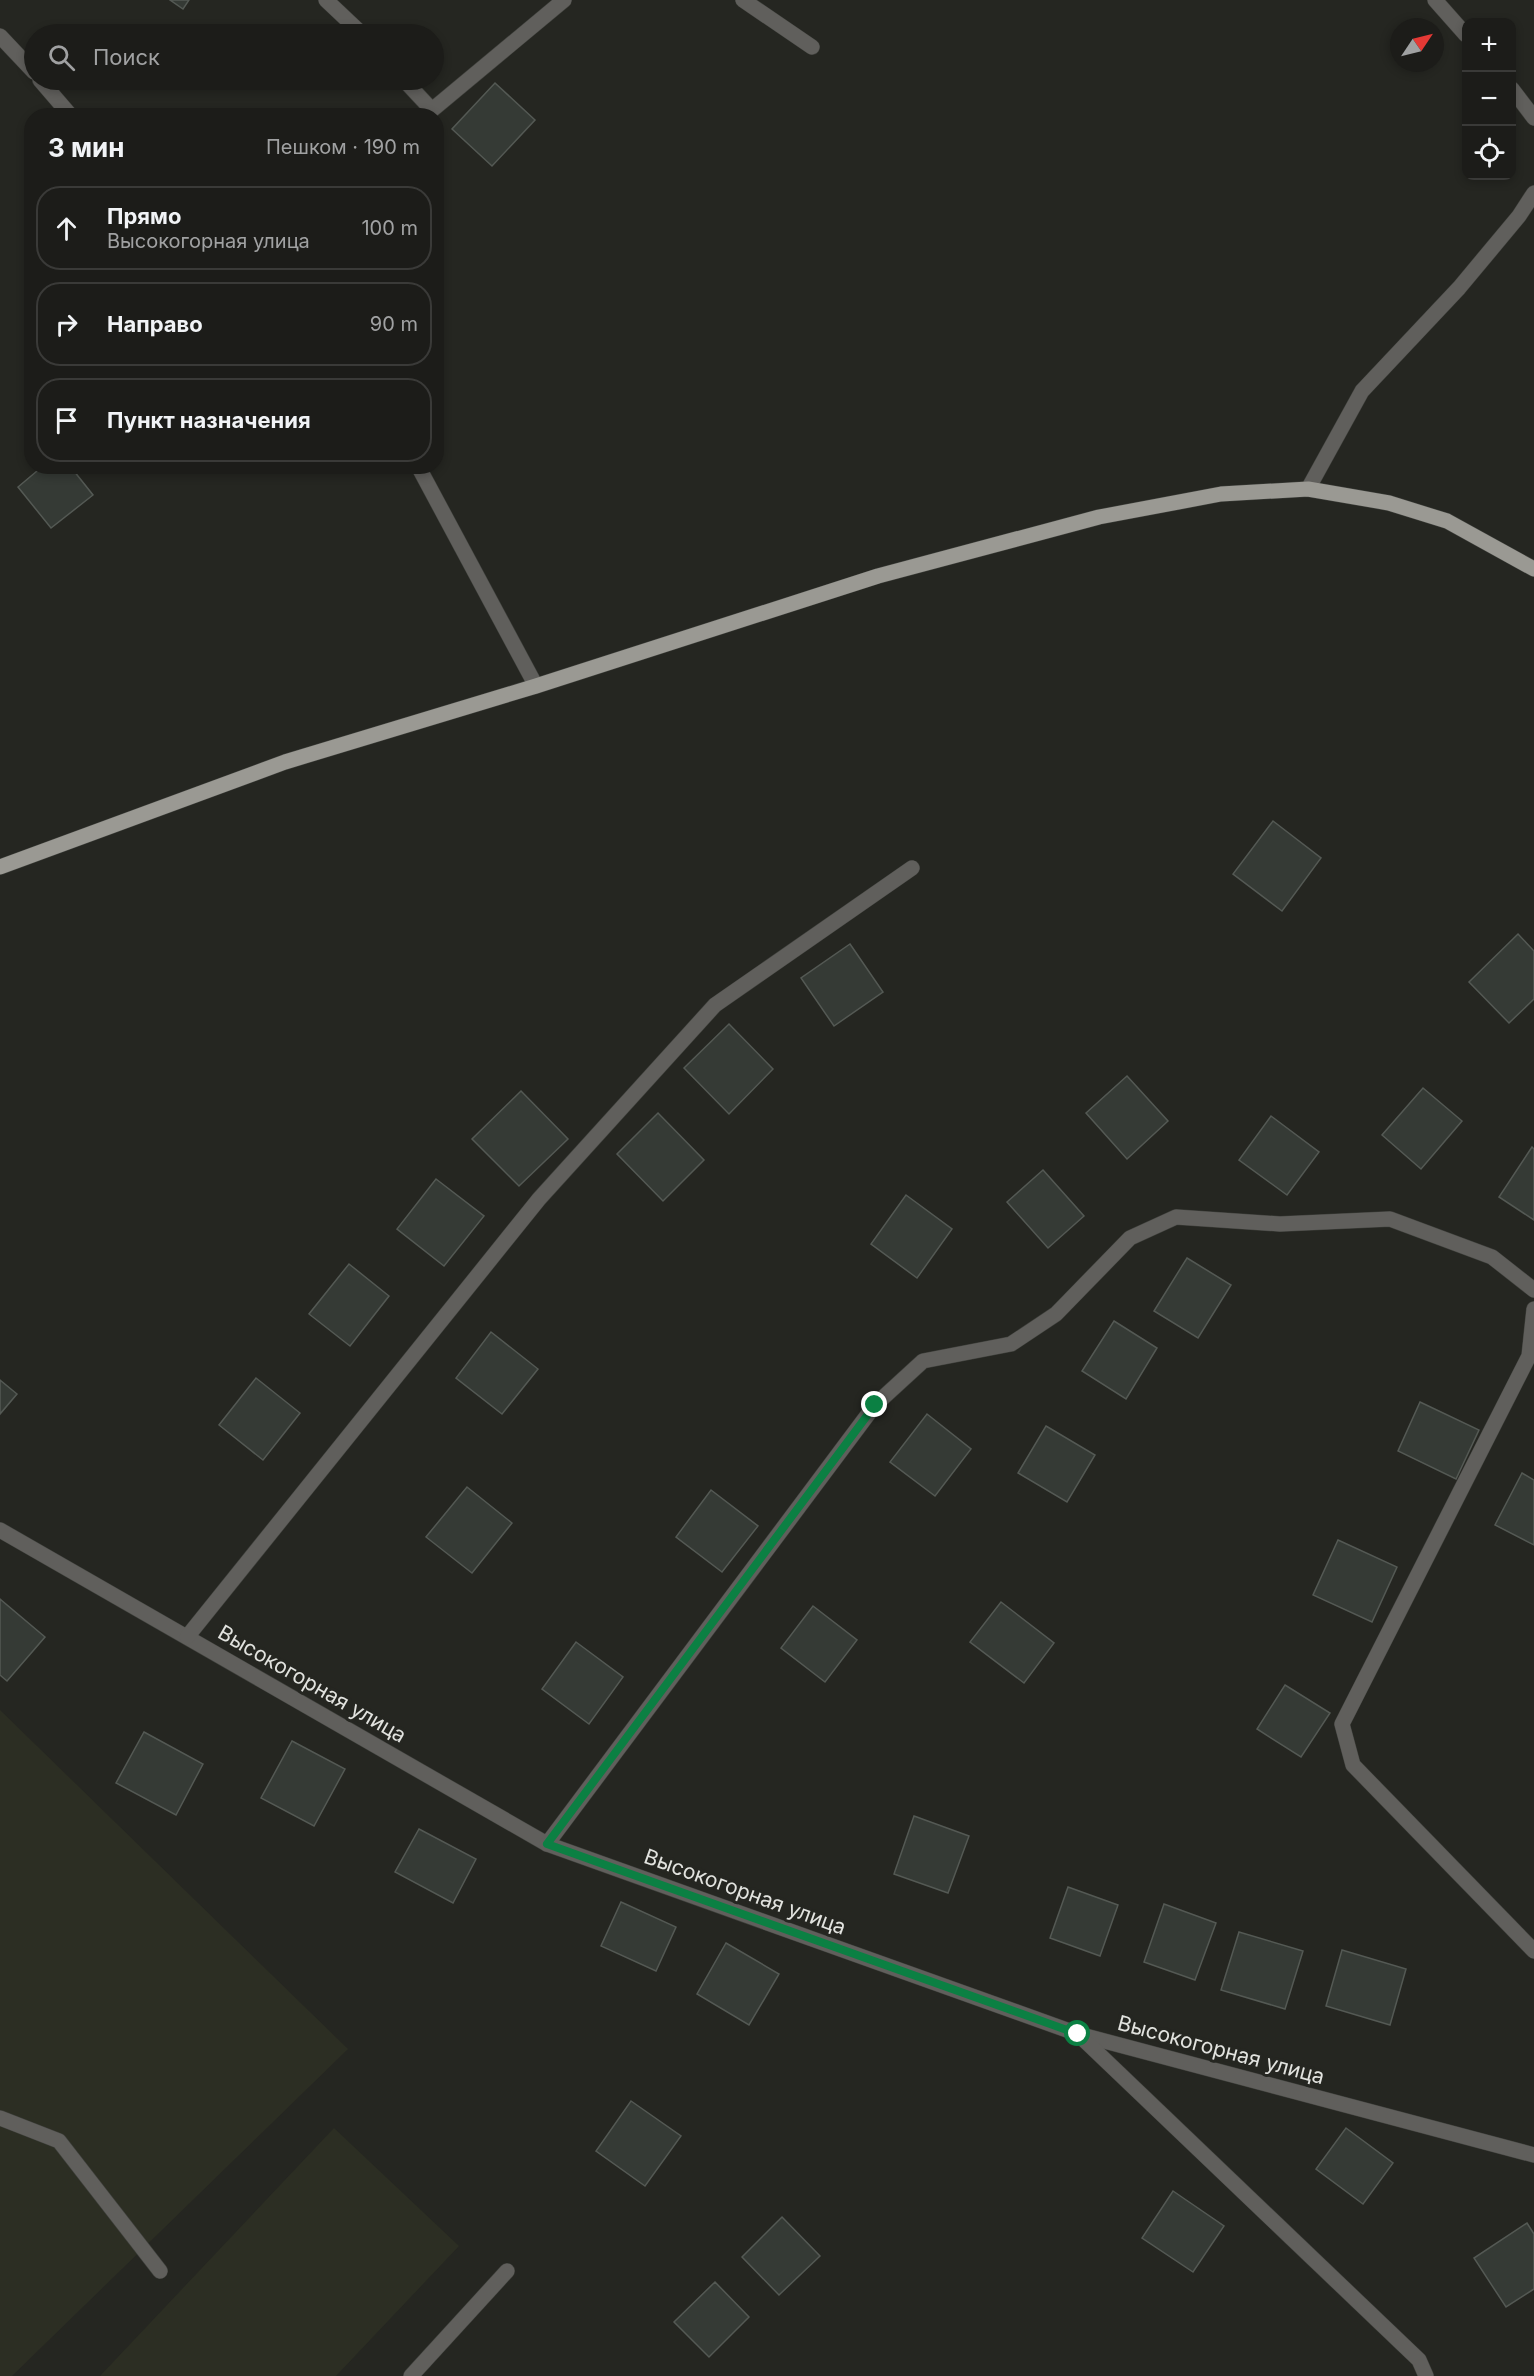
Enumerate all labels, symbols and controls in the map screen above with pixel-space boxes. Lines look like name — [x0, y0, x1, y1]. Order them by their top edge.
north arrow — [1390, 18, 1444, 72]
map controls — [1462, 18, 1516, 180]
button: + — [1462, 18, 1516, 72]
search box — [24, 24, 444, 90]
icon: search — [45, 41, 78, 74]
text: Поиск — [93, 44, 160, 70]
button: − — [1462, 72, 1516, 126]
button: locate — [1462, 126, 1516, 180]
text: 3 мин — [48, 132, 124, 163]
text: Пешком · 190 m — [266, 135, 420, 159]
text: Прямо — [107, 203, 181, 229]
icon: ahead — [50, 212, 83, 245]
text: 100 m — [361, 216, 418, 240]
text: Высокогорная улица — [107, 229, 310, 253]
icon: right — [50, 308, 83, 341]
text: Направо — [107, 311, 203, 337]
text: 90 m — [370, 312, 418, 336]
icon: arrive — [50, 404, 83, 437]
text: Пункт назначения — [107, 407, 311, 433]
route end — [861, 1391, 887, 1417]
street label: Высокогорная улица — [214, 1619, 411, 1748]
street label: Высокогорная улица — [641, 1843, 850, 1940]
street label: Высокогорная улица — [1115, 2010, 1327, 2089]
route start — [1064, 2020, 1090, 2046]

